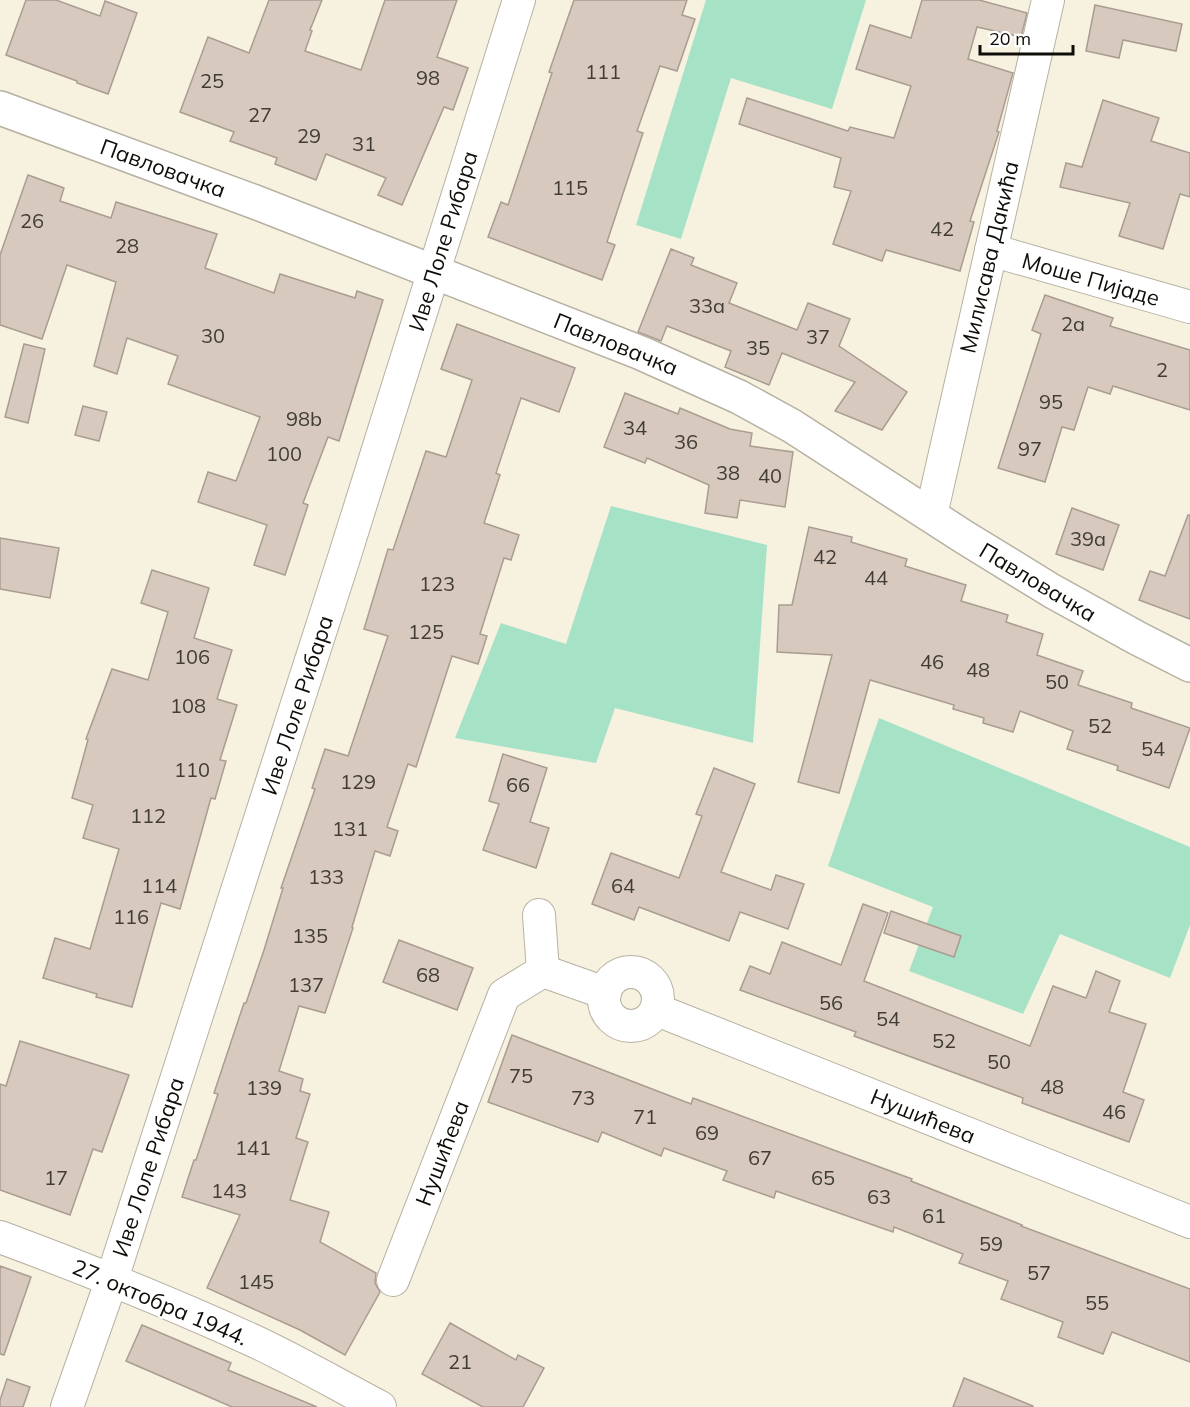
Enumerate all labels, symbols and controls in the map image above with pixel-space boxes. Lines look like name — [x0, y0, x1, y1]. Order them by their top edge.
scale bar — [980, 18, 1073, 56]
text: 20 m — [989, 27, 1031, 50]
house number: 111 — [585, 59, 621, 84]
house number: 98 — [416, 65, 440, 90]
house number: 25 — [200, 68, 224, 93]
house number: 27 — [248, 102, 272, 127]
house number: 29 — [297, 123, 321, 148]
house number: 31 — [352, 131, 376, 156]
street label: Павловачка — [96, 132, 230, 204]
street label: Иве Лоле Рибара — [402, 147, 484, 335]
street label: Милисава Дакића — [953, 158, 1025, 356]
house number: 115 — [552, 175, 588, 200]
house number: 26 — [20, 208, 44, 233]
house number: 42 — [930, 216, 954, 241]
house number: 28 — [115, 233, 139, 258]
street label: Моше Пијаде — [1019, 246, 1163, 312]
house number: 33a — [689, 293, 725, 318]
street label: Павловачка — [550, 306, 682, 382]
house number: 2a — [1061, 311, 1085, 336]
house number: 30 — [201, 323, 225, 348]
house number: 37 — [806, 324, 830, 349]
house number: 35 — [746, 335, 770, 360]
house number: 2 — [1156, 357, 1168, 382]
house number: 95 — [1039, 389, 1063, 414]
house number: 98b — [286, 406, 322, 431]
house number: 34 — [623, 415, 647, 440]
house number: 36 — [674, 429, 698, 454]
house number: 97 — [1018, 436, 1042, 461]
house number: 100 — [266, 441, 302, 466]
house number: 38 — [716, 460, 740, 485]
house number: 40 — [758, 463, 782, 488]
house number: 39a — [1070, 526, 1106, 551]
street label: Павловачка — [974, 536, 1102, 628]
house number: 42 — [813, 544, 837, 569]
house number: 44 — [864, 565, 888, 590]
house number: 123 — [419, 571, 455, 596]
street label: Иве Лоле Рибара — [255, 612, 339, 798]
house number: 125 — [408, 619, 444, 644]
house number: 106 — [174, 644, 210, 669]
house number: 46 — [920, 649, 944, 674]
house number: 48 — [966, 657, 990, 682]
house number: 50 — [1045, 669, 1069, 694]
house number: 108 — [170, 693, 206, 718]
house number: 52 — [1088, 713, 1112, 738]
house number: 54 — [1141, 736, 1165, 761]
house number: 110 — [174, 757, 210, 782]
house number: 129 — [340, 769, 376, 794]
house number: 66 — [506, 772, 530, 797]
house number: 112 — [130, 803, 166, 828]
house number: 131 — [332, 816, 368, 841]
house number: 133 — [308, 864, 344, 889]
house number: 114 — [141, 873, 177, 898]
house number: 64 — [611, 873, 635, 898]
house number: 116 — [113, 904, 149, 929]
house number: 135 — [292, 923, 328, 948]
house number: 68 — [416, 962, 440, 987]
house number: 137 — [288, 972, 324, 997]
house number: 56 — [819, 990, 843, 1015]
house number: 54 — [876, 1006, 900, 1031]
house number: 52 — [932, 1028, 956, 1053]
house number: 50 — [987, 1049, 1011, 1074]
house number: 75 — [509, 1063, 533, 1088]
street label: Иве Лоле Рибара — [106, 1074, 190, 1260]
house number: 48 — [1040, 1074, 1064, 1099]
house number: 139 — [246, 1075, 282, 1100]
street label: Нушићева — [866, 1082, 980, 1150]
house number: 73 — [571, 1085, 595, 1110]
street label: Нушићева — [409, 1096, 475, 1210]
house number: 46 — [1102, 1099, 1126, 1124]
house number: 71 — [633, 1104, 657, 1129]
house number: 69 — [695, 1120, 719, 1145]
house number: 141 — [235, 1135, 271, 1160]
house number: 67 — [748, 1145, 772, 1170]
house number: 17 — [44, 1165, 68, 1190]
house number: 65 — [811, 1165, 835, 1190]
house number: 143 — [211, 1178, 247, 1203]
house number: 63 — [867, 1184, 891, 1209]
house number: 61 — [922, 1203, 946, 1228]
house number: 59 — [979, 1231, 1003, 1256]
street label: 27. октобра 1944. — [68, 1252, 252, 1352]
house number: 57 — [1027, 1260, 1051, 1285]
house number: 145 — [238, 1269, 274, 1294]
house number: 55 — [1085, 1290, 1109, 1315]
house number: 21 — [448, 1349, 472, 1374]

